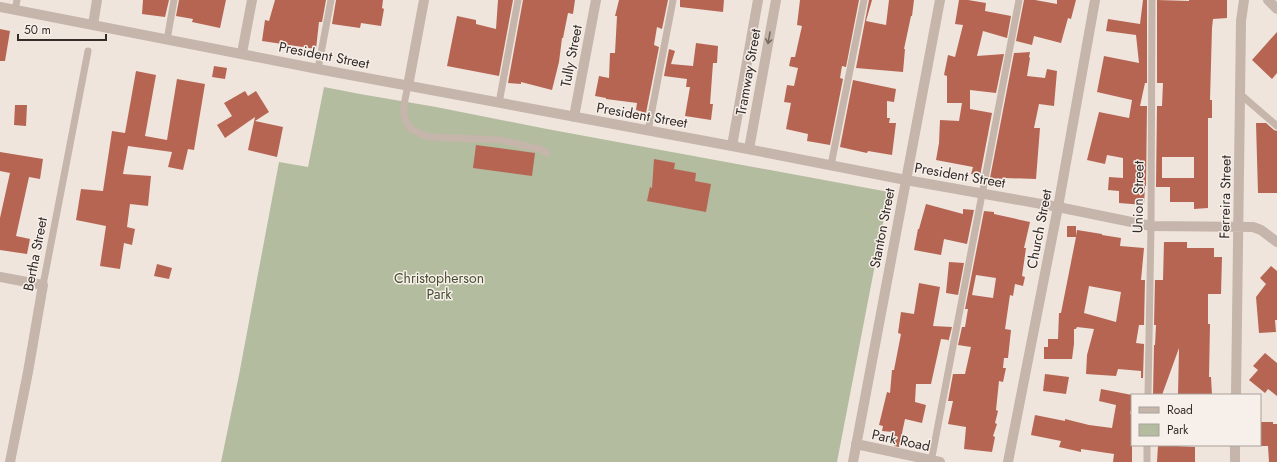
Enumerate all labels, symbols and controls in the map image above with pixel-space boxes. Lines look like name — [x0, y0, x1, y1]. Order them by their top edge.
scale bar — [18, 16, 106, 42]
text: 50 m — [24, 21, 51, 39]
street label: Tully Street — [555, 23, 587, 89]
street label: Tramway Street — [731, 26, 766, 117]
one-way arrow — [765, 31, 773, 44]
street label: President Street — [277, 36, 372, 74]
street label: President Street — [595, 97, 690, 133]
street label: Ferreira Street — [1214, 155, 1236, 239]
street label: President Street — [913, 157, 1008, 193]
street label: Union Street — [1127, 160, 1149, 233]
street label: Stanton Street — [864, 186, 900, 270]
street label: Church Street — [1022, 187, 1057, 270]
street label: Bertha Street — [18, 215, 52, 293]
park label: Christopherson Park — [394, 268, 484, 304]
legend — [1131, 394, 1261, 446]
text: Road — [1167, 401, 1193, 419]
text: Park — [1167, 421, 1189, 439]
street label: Park Road — [870, 424, 932, 456]

